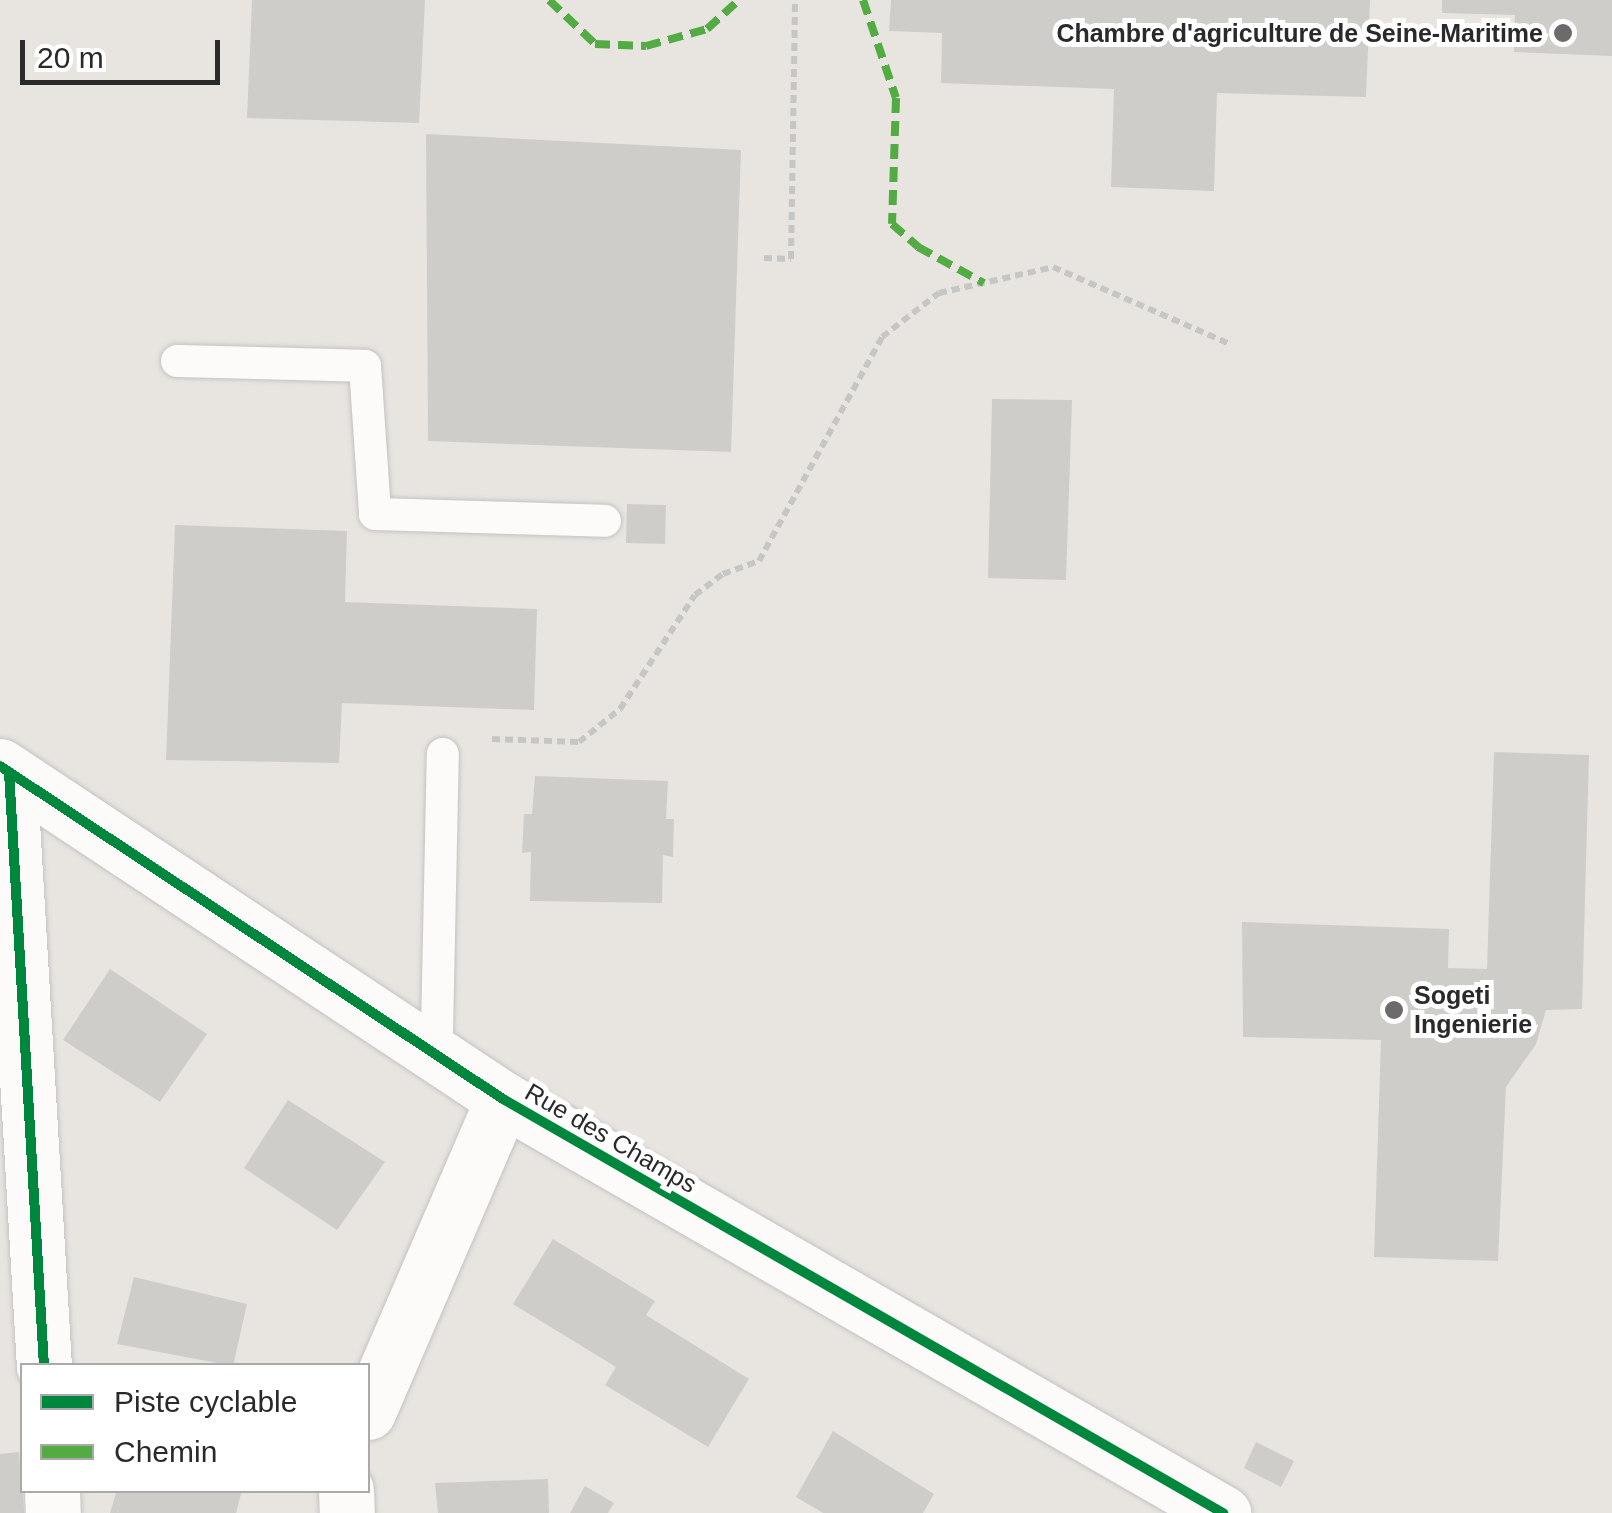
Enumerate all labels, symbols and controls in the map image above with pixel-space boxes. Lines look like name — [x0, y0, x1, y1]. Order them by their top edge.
place label: Chambre d'agriculture de Seine-Maritime — [1056, 18, 1543, 48]
scale bar — [25, 20, 225, 82]
marker: Chambre d'agriculture de Seine-Maritime — [1552, 22, 1574, 44]
text: 20 m — [37, 41, 104, 74]
place label: Sogeti Ingenierie — [1414, 981, 1532, 1040]
marker: Sogeti Ingenierie — [1383, 999, 1405, 1021]
street label: Rue des Champs — [520, 1077, 702, 1199]
legend — [20, 1363, 370, 1493]
text: Piste cyclable — [114, 1385, 297, 1418]
text: Chemin — [114, 1435, 217, 1468]

